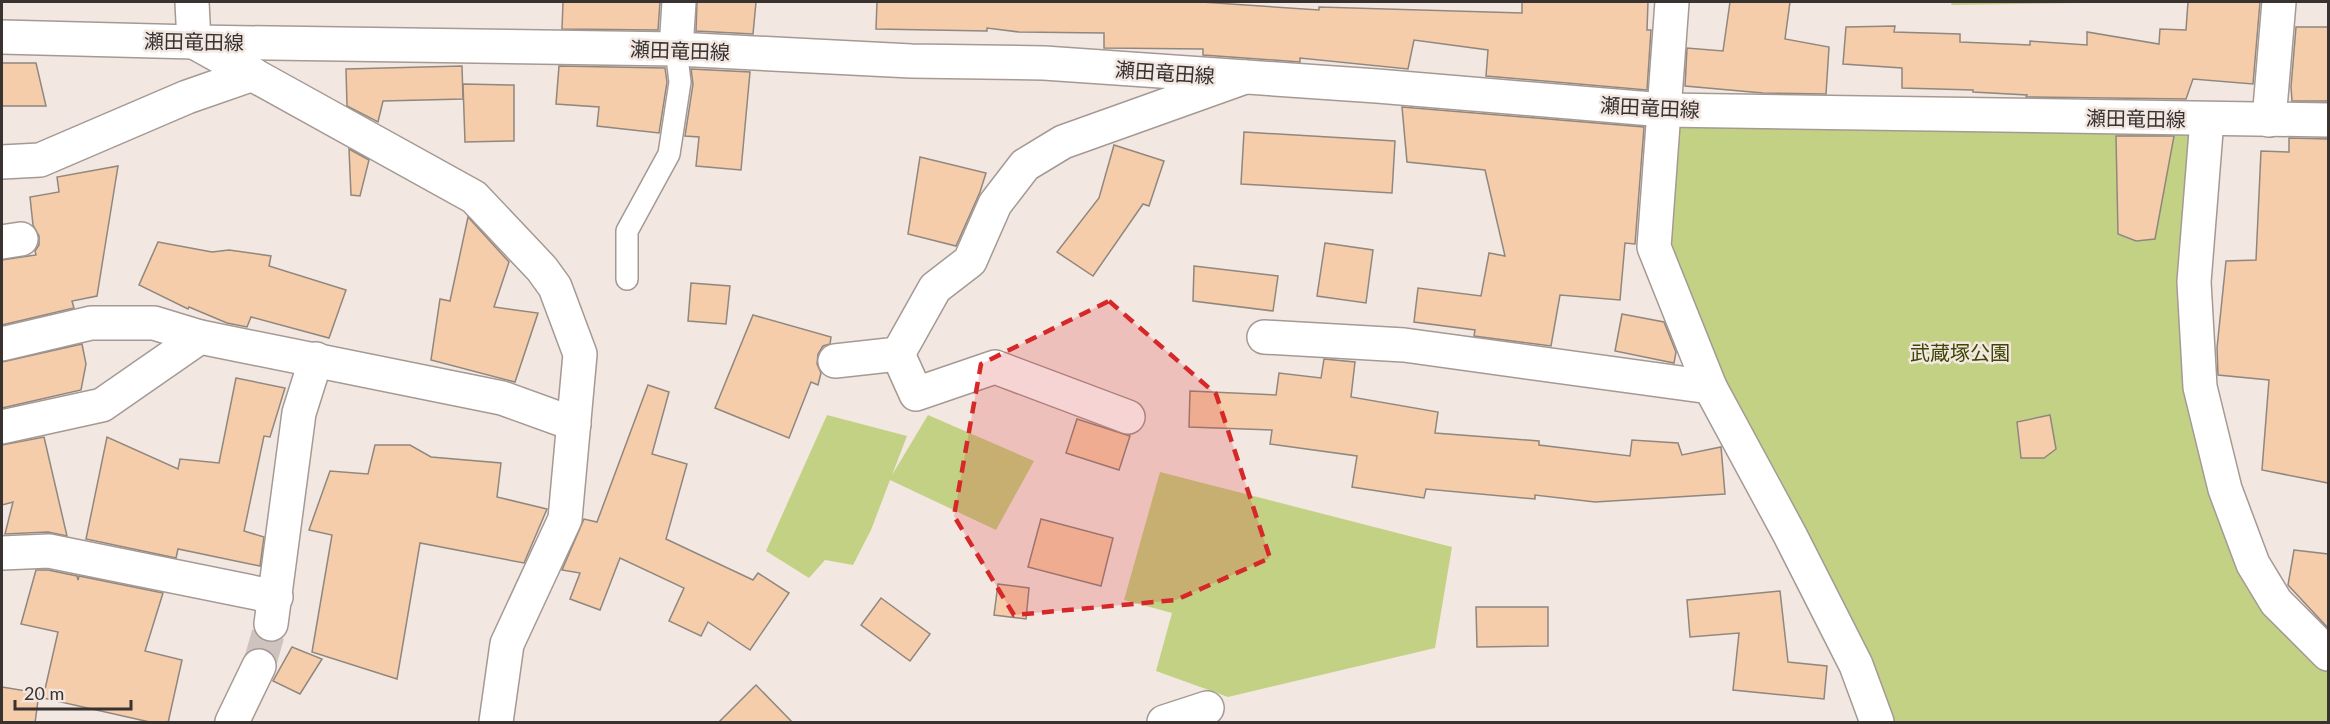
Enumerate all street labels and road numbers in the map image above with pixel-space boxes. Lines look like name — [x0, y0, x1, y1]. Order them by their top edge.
street label: 瀬田竜田線 — [144, 28, 244, 54]
street label: 瀬田竜田線 — [630, 36, 730, 64]
street label: 瀬田竜田線 — [1114, 57, 1216, 87]
street label: 瀬田竜田線 — [1599, 92, 1701, 122]
street label: 瀬田竜田線 — [2086, 105, 2186, 131]

